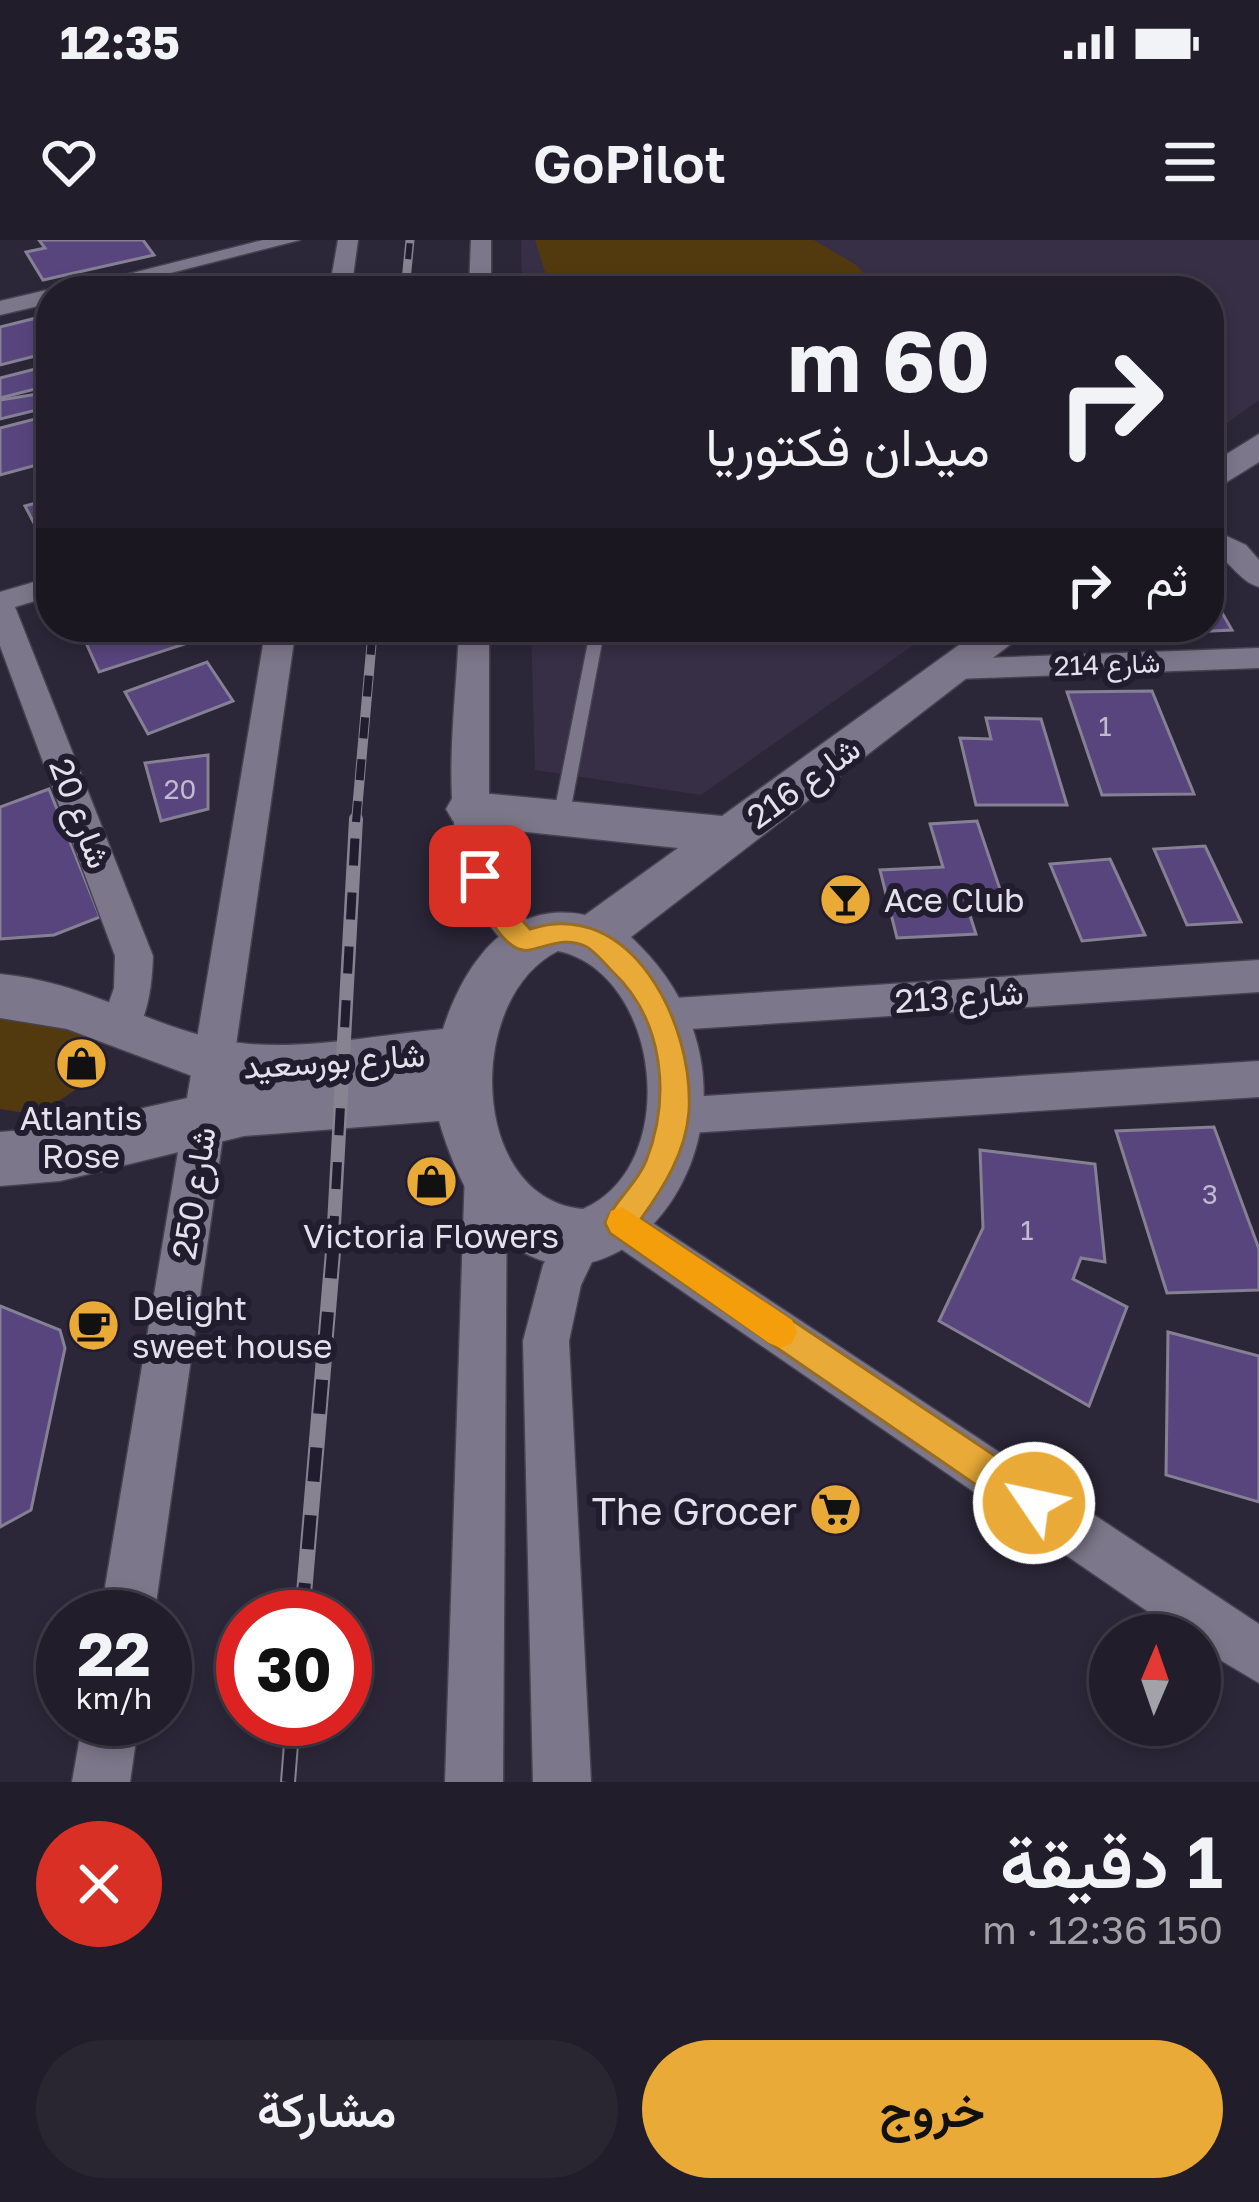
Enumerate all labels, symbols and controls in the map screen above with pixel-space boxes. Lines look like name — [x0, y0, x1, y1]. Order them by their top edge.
text: 12:35 — [60, 15, 180, 69]
icon: heart — [36, 129, 102, 195]
icon: menu — [1157, 129, 1223, 195]
text: GoPilot — [533, 130, 726, 195]
text: 60 m — [788, 310, 990, 410]
icon: right — [1032, 324, 1188, 480]
text: ميدان فكتوريا — [705, 413, 990, 478]
icon: right — [1056, 552, 1122, 618]
text: ثم — [1146, 552, 1188, 606]
street label: شارع 214 — [1053, 646, 1161, 685]
house number: 1 — [1098, 710, 1112, 742]
street label: شارع 216 — [739, 728, 869, 839]
street label: شارع 20 — [39, 753, 120, 875]
house number: 20 — [164, 773, 196, 805]
pin — [429, 825, 531, 927]
icon: arrive — [447, 843, 513, 909]
bar icon: Ace Club — [817, 871, 873, 927]
place label: Ace Club — [884, 880, 1024, 919]
street label: شارع 213 — [893, 972, 1025, 1024]
street label: شارع بورسعيد — [242, 1034, 427, 1090]
shop icon: Atlantis Rose — [53, 1035, 109, 1091]
place label: Atlantis Rose — [20, 1098, 142, 1175]
street label: شارع 250 — [163, 1124, 227, 1263]
shop icon: Victoria Flowers — [403, 1153, 459, 1209]
house number: 3 — [1202, 1178, 1218, 1210]
house number: 1 — [1020, 1214, 1034, 1246]
place label: Victoria Flowers — [303, 1216, 559, 1255]
place label: Delight sweet house — [132, 1288, 332, 1365]
cafe icon: Delight sweet house — [65, 1298, 121, 1354]
position arrow — [971, 1440, 1097, 1566]
supermarket icon: The Grocer — [808, 1482, 864, 1538]
place label: The Grocer — [592, 1487, 797, 1534]
speed limit sign: 30 — [216, 1590, 372, 1746]
north arrow — [1089, 1614, 1221, 1746]
map controls — [1089, 1614, 1221, 1746]
text: 22 — [77, 1617, 151, 1689]
text: km/h — [76, 1680, 152, 1716]
text: 1 دقيقة — [1000, 1817, 1223, 1904]
button: close — [36, 1821, 162, 1947]
text: 150 m · 12:36 — [982, 1906, 1223, 1953]
button: مشاركة — [36, 2040, 618, 2178]
button: خروج — [642, 2040, 1223, 2178]

